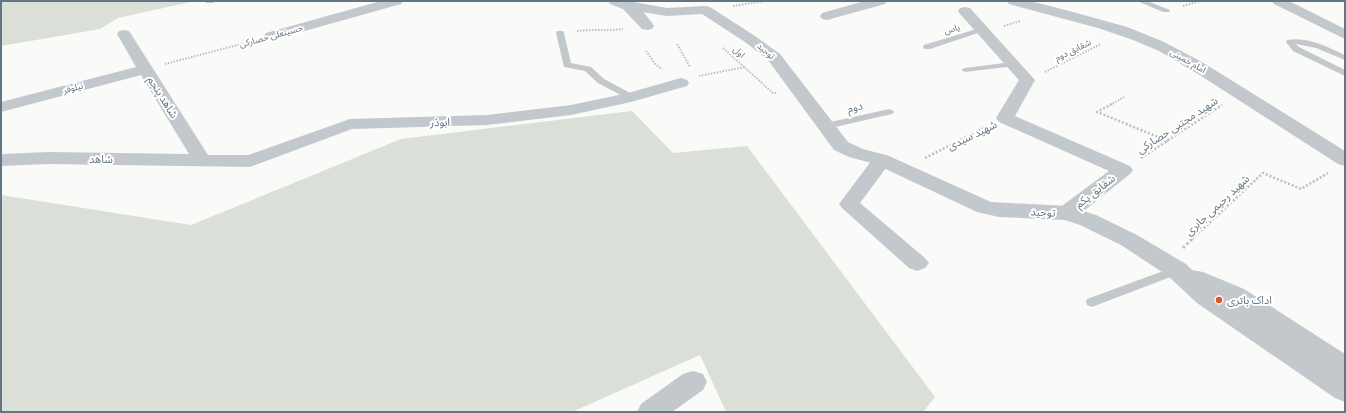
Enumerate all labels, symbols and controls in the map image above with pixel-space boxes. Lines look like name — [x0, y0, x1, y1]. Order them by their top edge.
street label: یاس — [943, 22, 961, 36]
street label: حسینعلی حصارکی — [238, 23, 304, 50]
street label: شقایق دوم — [1053, 37, 1094, 65]
street label: توحید — [754, 41, 777, 62]
street label: اول — [730, 44, 747, 61]
street label: امام خمینی — [1167, 47, 1208, 77]
street label: شاهد پنجم — [143, 74, 181, 122]
street label: نیلوفر — [61, 81, 84, 97]
street label: شهید مجتبی حصارکی — [1134, 94, 1221, 157]
street label: دوم — [846, 99, 864, 117]
street label: ابوذر — [429, 116, 450, 129]
street label: شهید سیدی — [945, 118, 1000, 153]
street label: شاهد — [89, 153, 113, 165]
street label: شقایق یکم — [1073, 172, 1119, 213]
street label: شهید رحیمی جابری — [1182, 172, 1253, 239]
street label: توحید — [1030, 205, 1056, 220]
place label: اداک باتری — [1227, 294, 1272, 307]
marker: اداک باتری — [1214, 295, 1224, 305]

